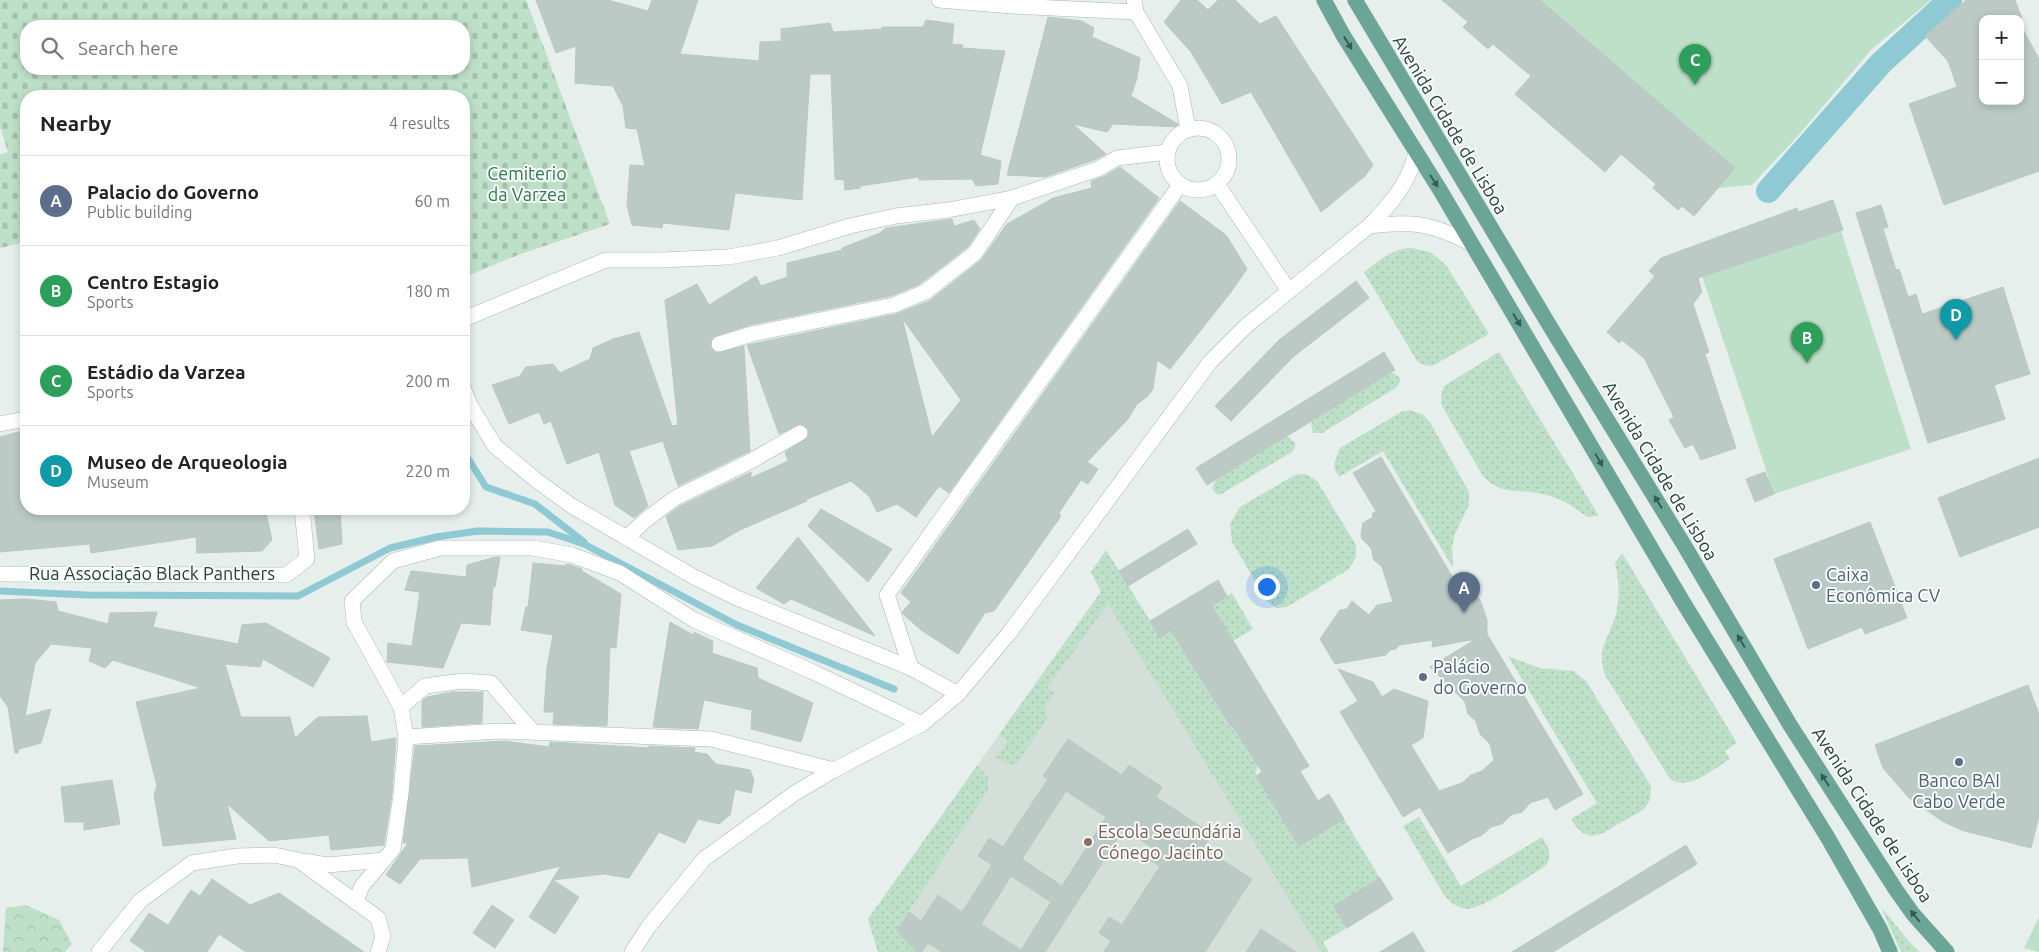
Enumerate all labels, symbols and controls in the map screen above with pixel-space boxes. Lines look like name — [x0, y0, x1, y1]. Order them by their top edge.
map controls — [1979, 15, 2024, 105]
button: + — [1979, 15, 2024, 60]
search box — [20, 20, 470, 75]
street label: Avenida Cidade de Lisboa — [1390, 32, 1512, 217]
icon: search — [38, 34, 66, 62]
one-way arrow — [1343, 36, 1353, 49]
text: Search here — [78, 37, 178, 59]
pin: C — [1679, 44, 1711, 85]
button: − — [1979, 60, 2024, 105]
text: Nearby — [40, 111, 111, 135]
text: 4 results — [389, 114, 450, 132]
park label: Cemiterio da Varzea — [487, 163, 567, 204]
one-way arrow — [1429, 174, 1439, 187]
text: Palacio do Governo — [87, 181, 259, 203]
text: A — [50, 192, 62, 210]
text: 60 m — [414, 192, 450, 210]
text: Public building — [87, 203, 192, 221]
text: Centro Estagio — [87, 271, 219, 293]
text: B — [51, 282, 61, 300]
text: 180 m — [405, 282, 450, 300]
text: Sports — [87, 293, 133, 311]
pin: D — [1940, 299, 1972, 340]
one-way arrow — [1512, 314, 1521, 327]
pin: B — [1791, 322, 1823, 363]
text: Estádio da Varzea — [87, 361, 246, 383]
text: C — [51, 372, 61, 390]
text: 200 m — [405, 372, 450, 390]
street label: Avenida Cidade de Lisboa — [1600, 378, 1722, 563]
text: Sports — [87, 383, 133, 401]
text: Museo de Arqueologia — [87, 451, 288, 473]
one-way arrow — [1595, 454, 1604, 467]
text: D — [50, 462, 62, 480]
text: 220 m — [405, 462, 450, 480]
text: Museum — [87, 473, 149, 491]
one-way arrow — [1653, 495, 1662, 508]
street label: Rua Associação Black Panthers — [29, 563, 275, 583]
place label: Caixa Econômica CV — [1826, 564, 1941, 605]
pin: A — [1448, 572, 1480, 613]
your location — [1254, 574, 1280, 600]
marker: Caixa Econômica CV — [1810, 579, 1822, 591]
one-way arrow — [1736, 635, 1745, 648]
place label: Palácio do Governo — [1433, 656, 1527, 697]
marker: Palácio do Governo — [1417, 671, 1429, 683]
street label: Avenida Cidade de Lisboa — [1809, 723, 1937, 906]
marker: Banco BAI Cabo Verde — [1953, 756, 1965, 768]
place label: Banco BAI Cabo Verde — [1912, 770, 2006, 811]
one-way arrow — [1821, 773, 1830, 787]
place label: Escola Secundária Cónego Jacinto — [1098, 821, 1241, 862]
marker: Escola Secundária Cónego Jacinto — [1082, 836, 1094, 848]
one-way arrow — [1909, 909, 1920, 922]

